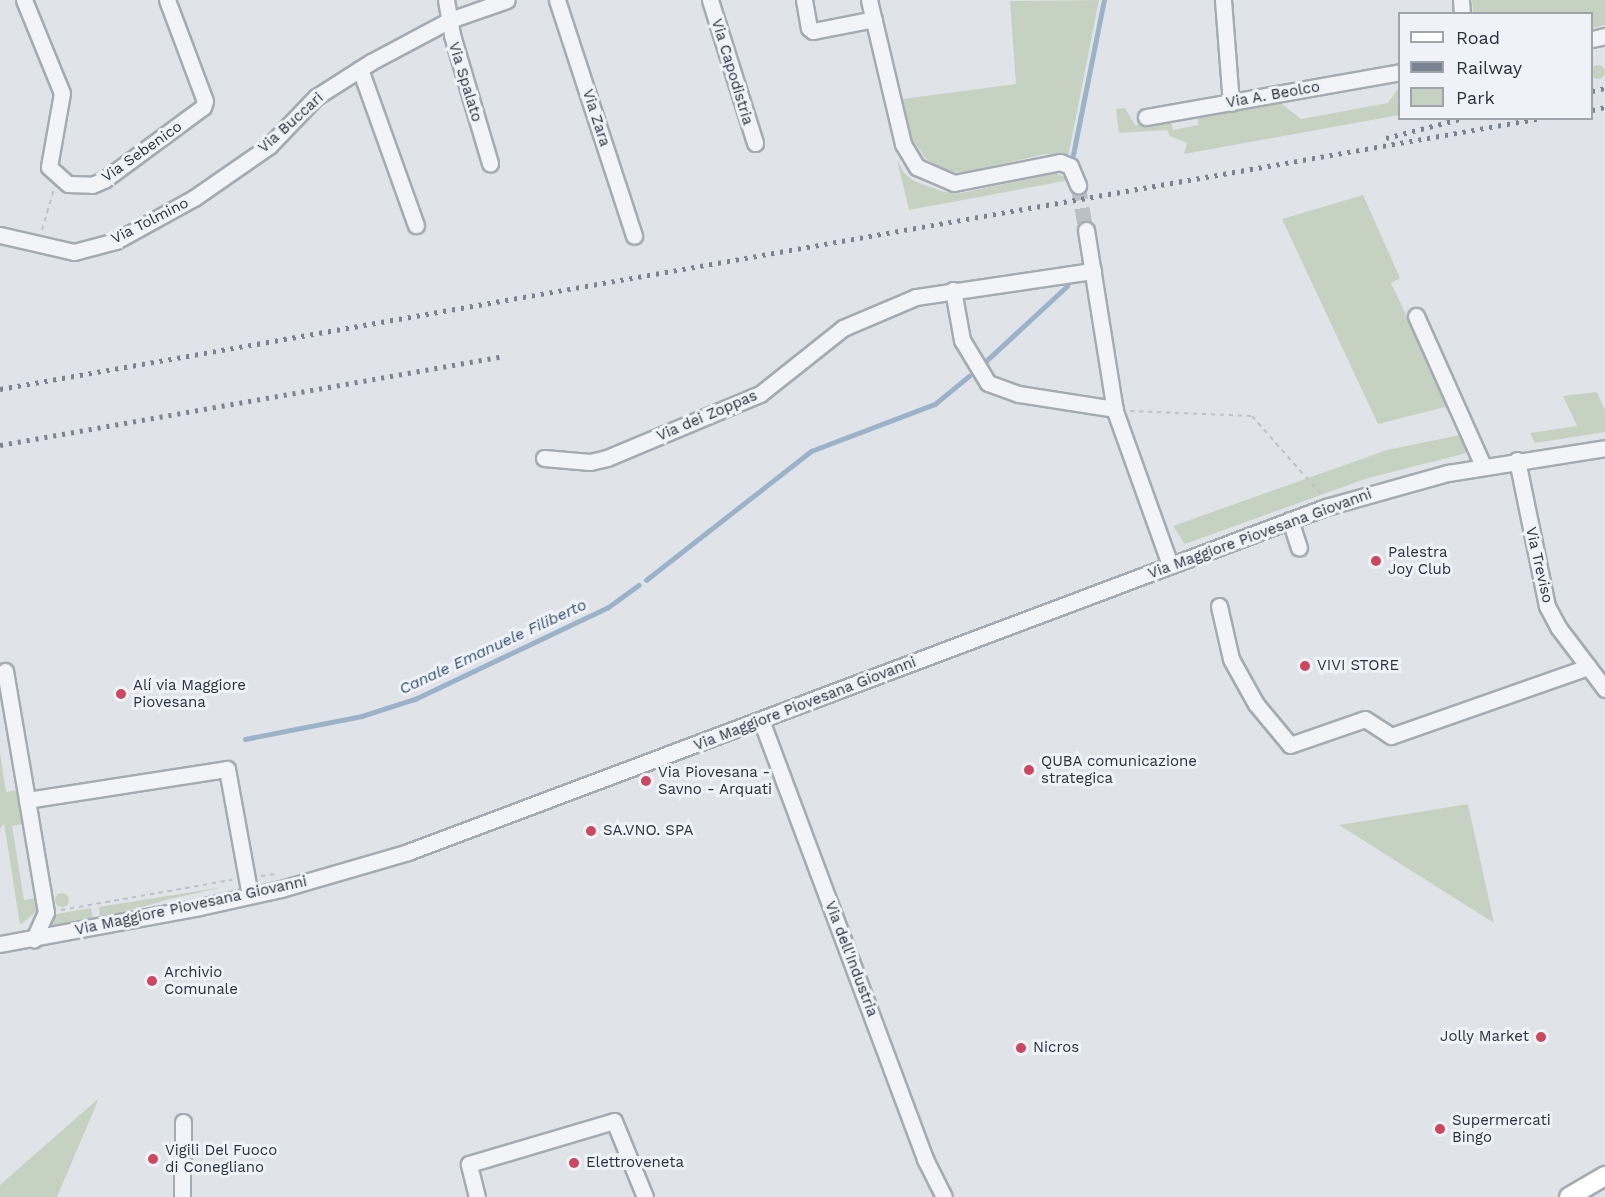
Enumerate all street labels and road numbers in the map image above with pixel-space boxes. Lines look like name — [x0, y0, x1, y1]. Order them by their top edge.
street label: Via Capodistria — [707, 16, 757, 128]
street label: Via Spalato — [444, 40, 486, 124]
street label: Via A. Beolco — [1224, 78, 1322, 112]
street label: Via Zara — [578, 87, 614, 149]
street label: Via Buccari — [255, 89, 327, 157]
street label: Via Sebenico — [98, 118, 186, 186]
street label: Via Tolmino — [108, 194, 192, 248]
street label: Via dei Zoppas — [654, 387, 760, 445]
street label: Via Maggiore Piovesana Giovanni — [1145, 485, 1375, 583]
street label: Via Treviso — [1521, 525, 1557, 605]
street label: Via Maggiore Piovesana Giovanni — [691, 653, 919, 755]
street label: Via Maggiore Piovesana Giovanni — [73, 873, 309, 939]
street label: Via dell'Industria — [821, 898, 881, 1020]

